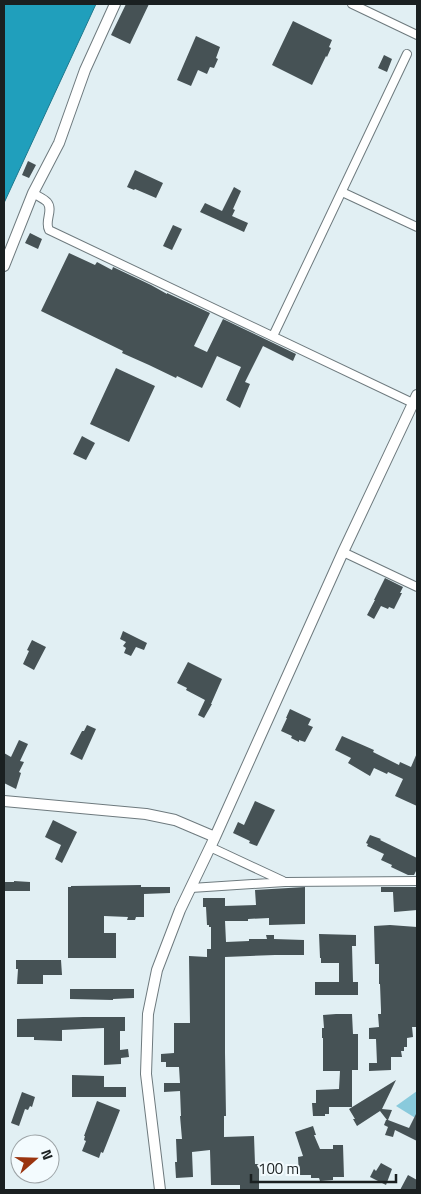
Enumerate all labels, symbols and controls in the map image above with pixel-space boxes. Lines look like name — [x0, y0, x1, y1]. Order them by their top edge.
north arrow — [10, 1134, 60, 1184]
text: N — [36, 1146, 59, 1163]
scale bar — [251, 1152, 396, 1184]
text: 100 m — [258, 1157, 299, 1180]

